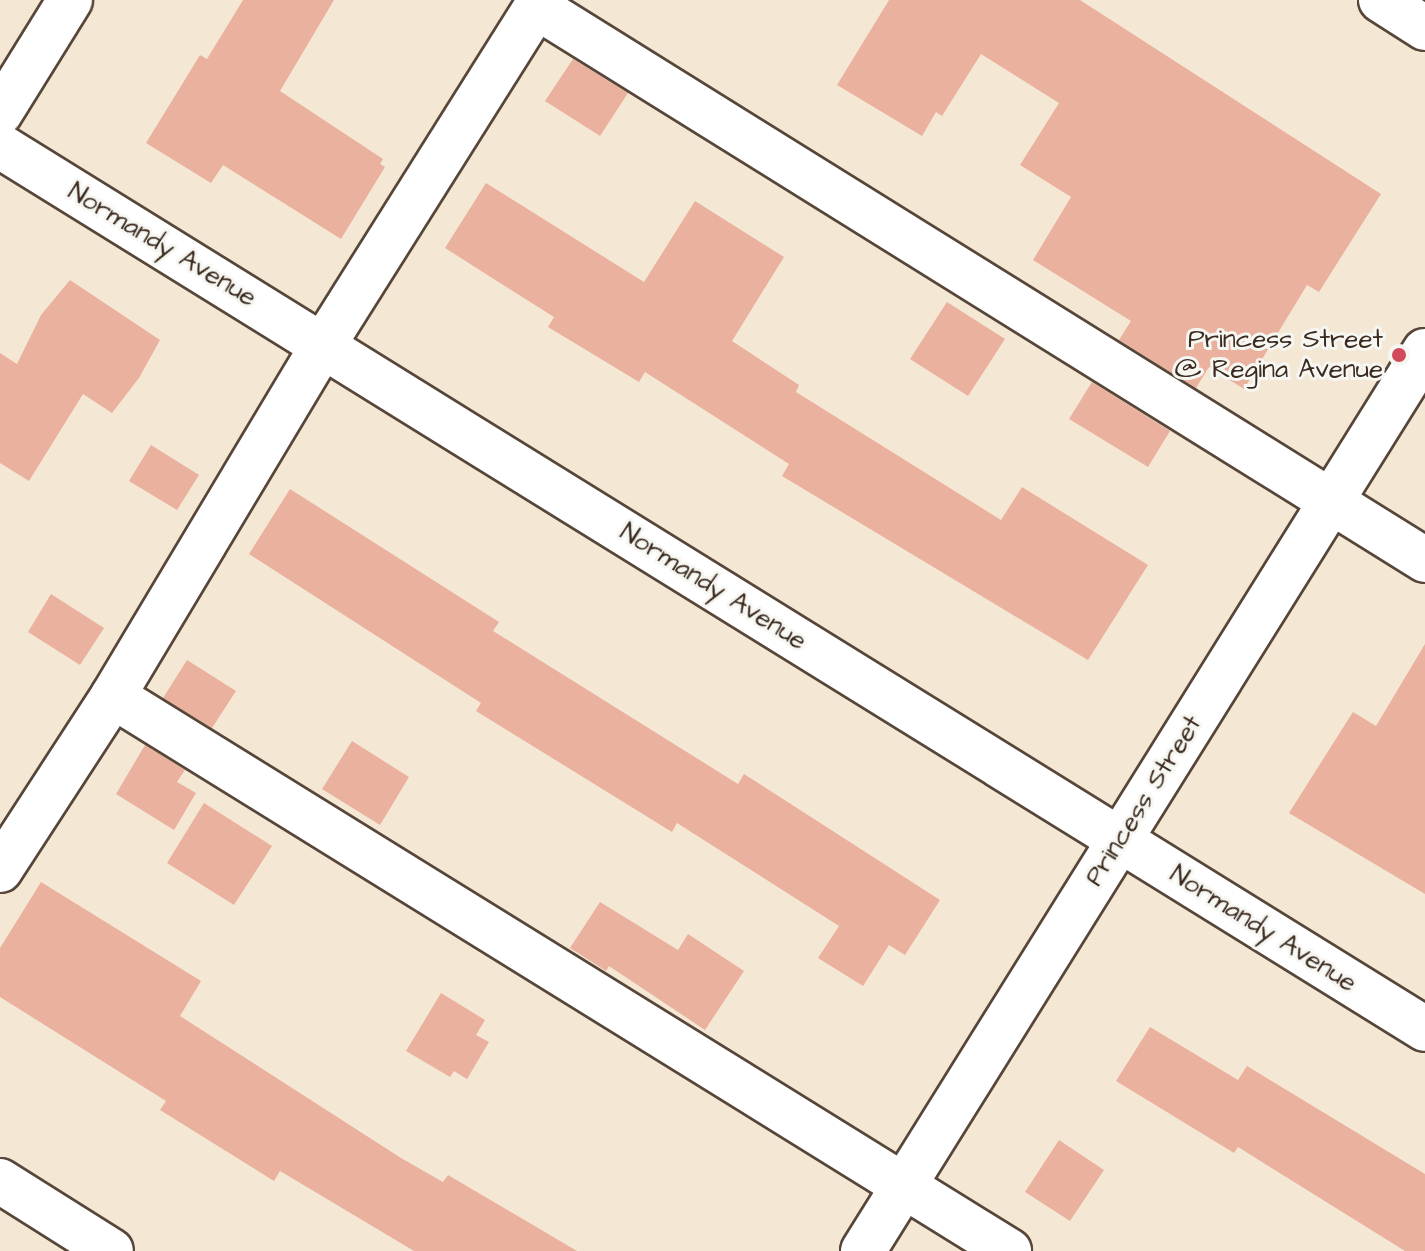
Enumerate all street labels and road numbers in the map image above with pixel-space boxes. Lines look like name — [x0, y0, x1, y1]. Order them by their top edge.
street label: Normandy Avenue — [62, 176, 262, 314]
street label: Normandy Avenue — [614, 517, 812, 657]
street label: Princess Street — [1079, 710, 1209, 892]
street label: Normandy Avenue — [1164, 859, 1362, 999]

